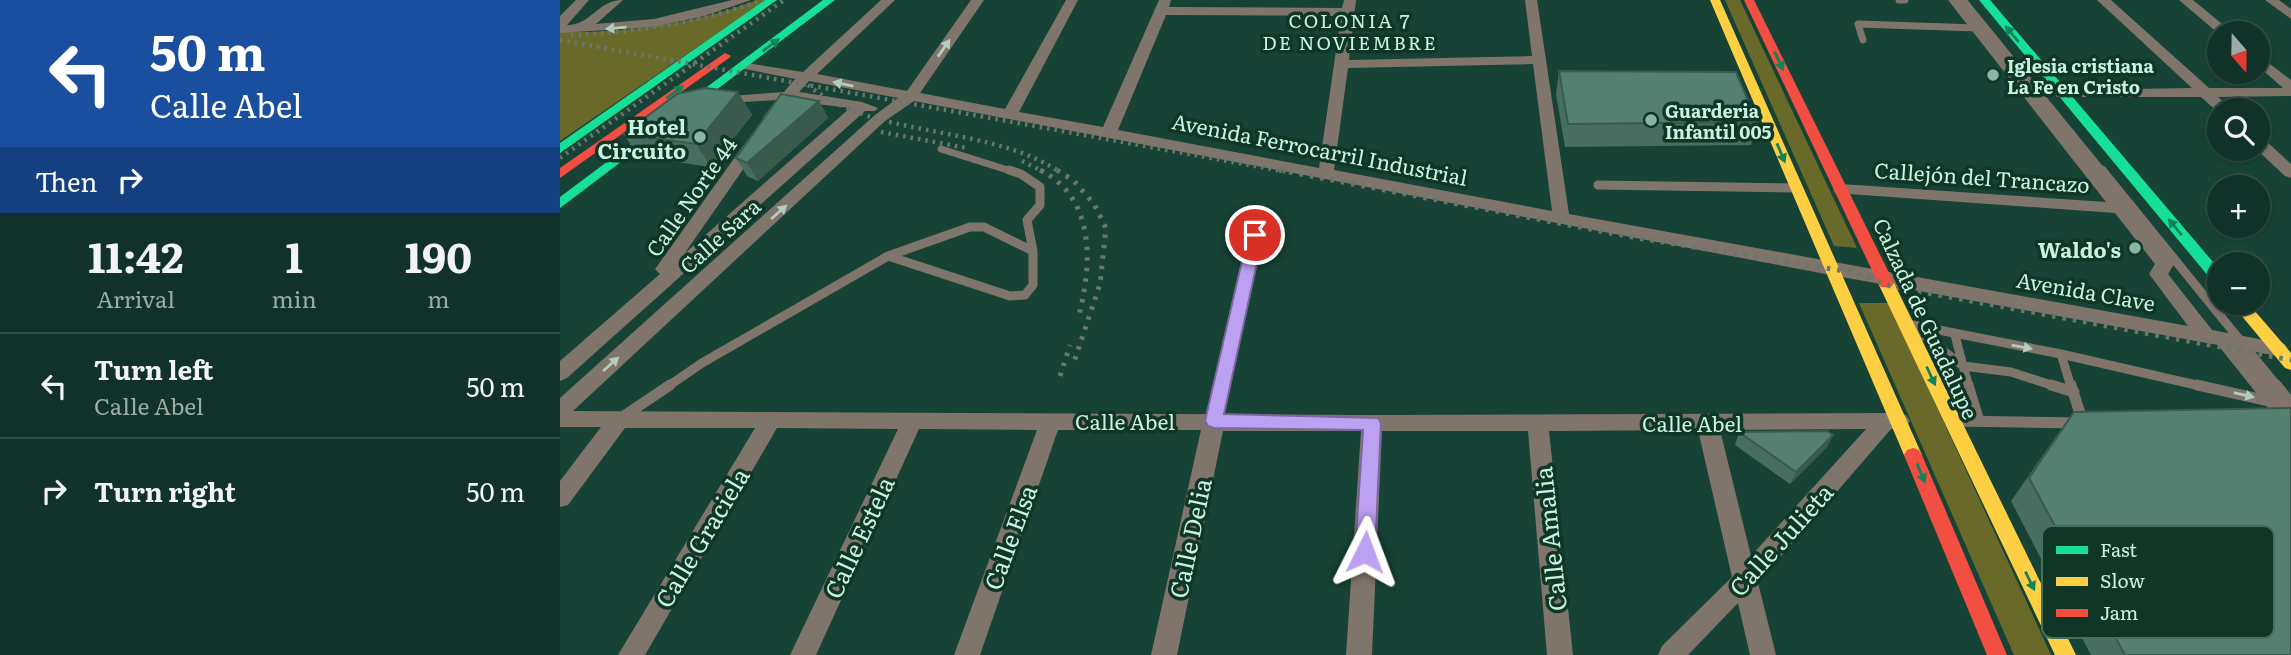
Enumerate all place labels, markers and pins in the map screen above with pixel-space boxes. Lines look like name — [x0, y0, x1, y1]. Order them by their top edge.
place label: Iglesia cristiana La Fe en Cristo — [2007, 52, 2154, 100]
marker: Iglesia cristiana La Fe en Cristo — [1985, 67, 2001, 83]
place label: Guarderia Infantil 005 — [1665, 97, 1771, 145]
place label: Hotel Circuito — [597, 110, 686, 165]
marker: Guarderia Infantil 005 — [1643, 112, 1659, 128]
marker: Hotel Circuito — [692, 129, 708, 145]
pin — [1225, 205, 1285, 265]
place label: Waldo's — [2038, 233, 2121, 264]
marker: Waldo's — [2127, 240, 2143, 256]

